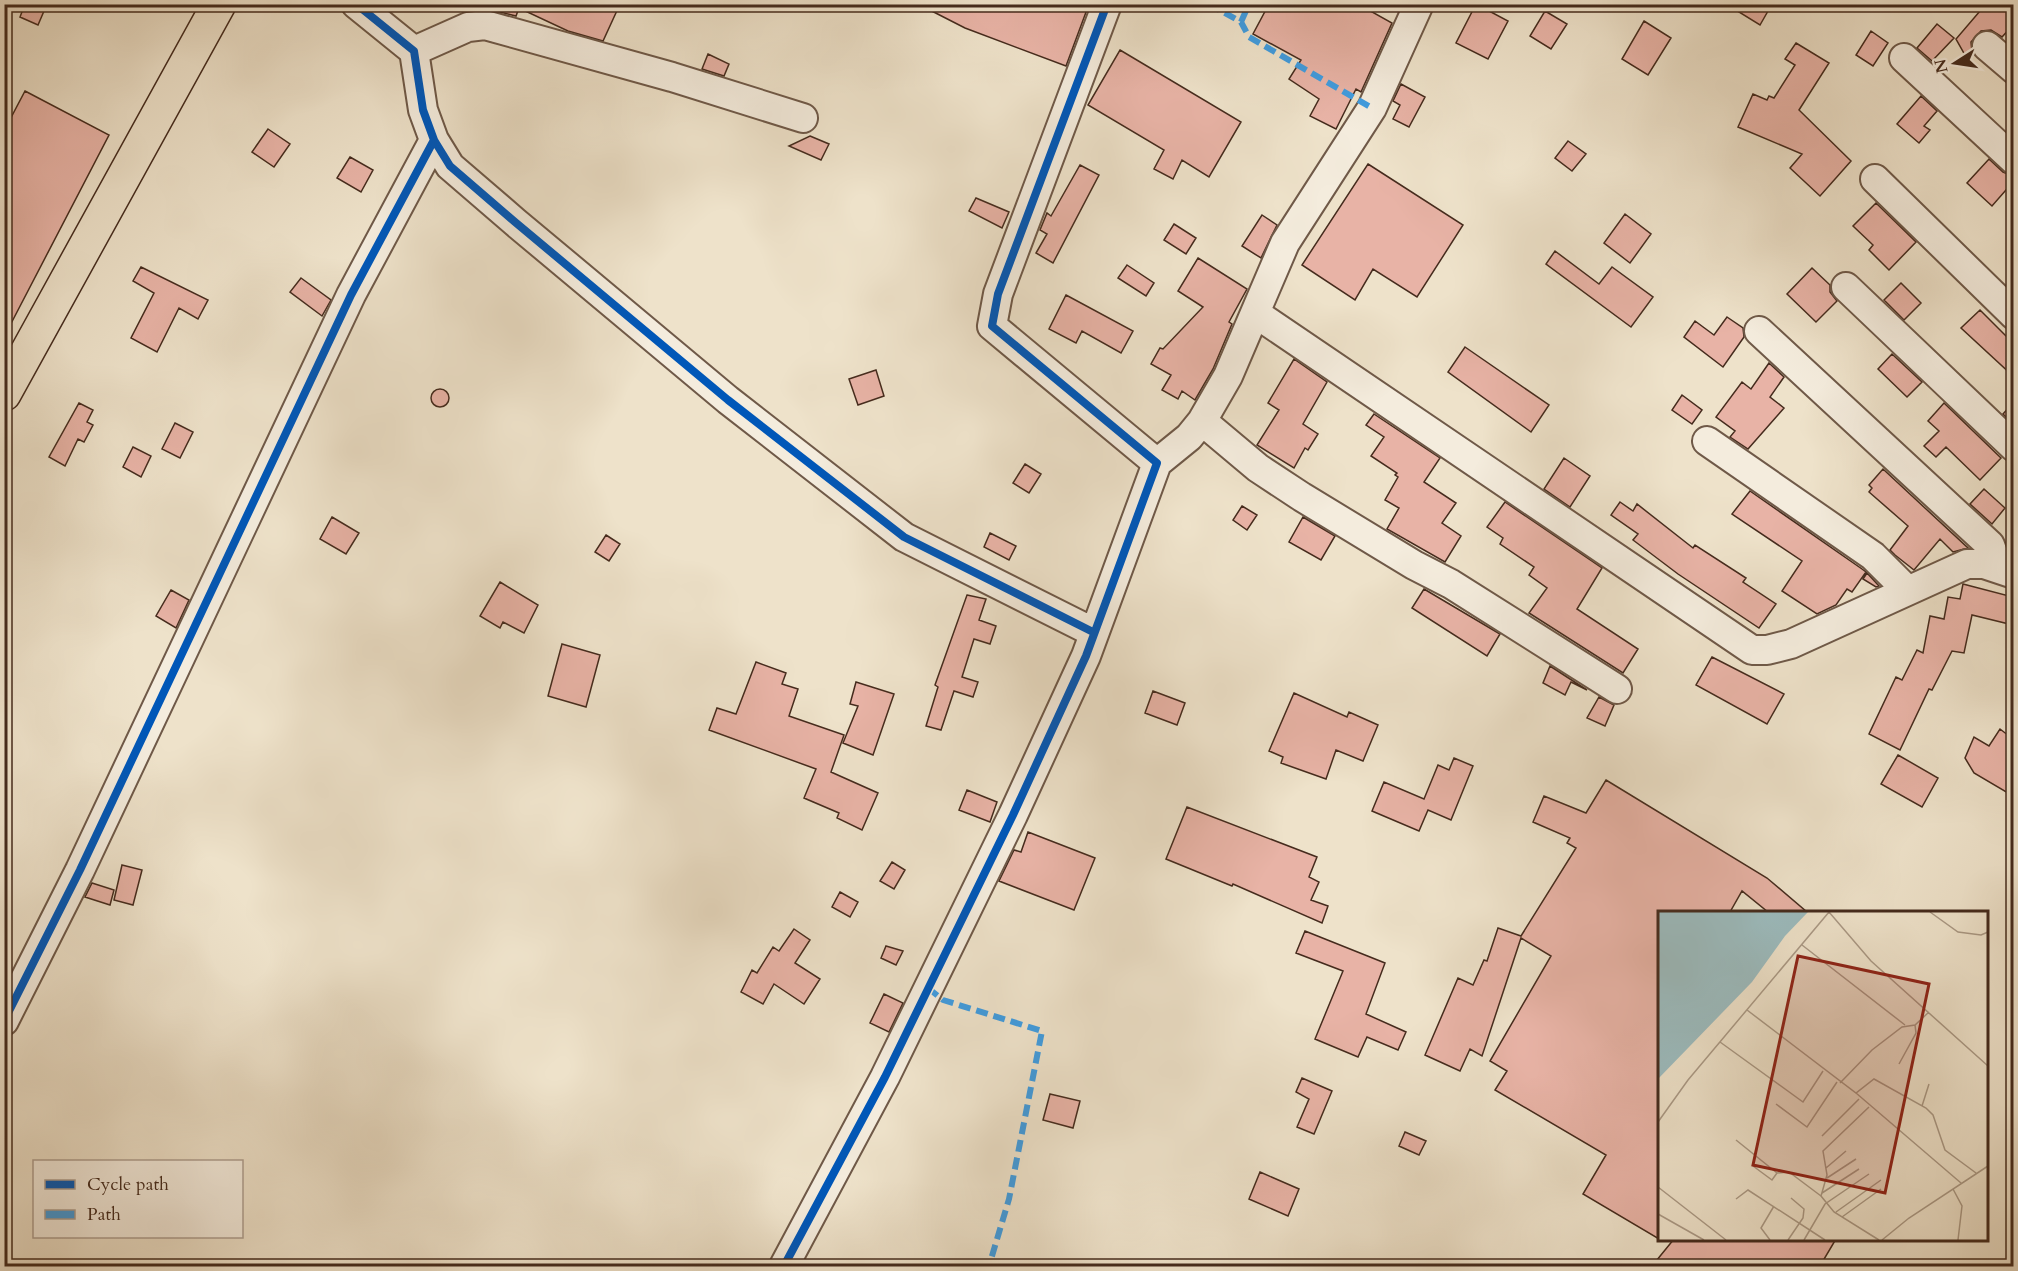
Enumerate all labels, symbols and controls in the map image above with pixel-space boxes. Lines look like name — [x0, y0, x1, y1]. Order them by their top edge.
north arrow — [1925, 33, 1985, 93]
text: N — [1929, 57, 1954, 75]
inset map — [1658, 911, 1988, 1241]
legend — [33, 1160, 243, 1238]
text: Cycle path — [87, 1172, 169, 1197]
text: Path — [87, 1202, 121, 1227]

